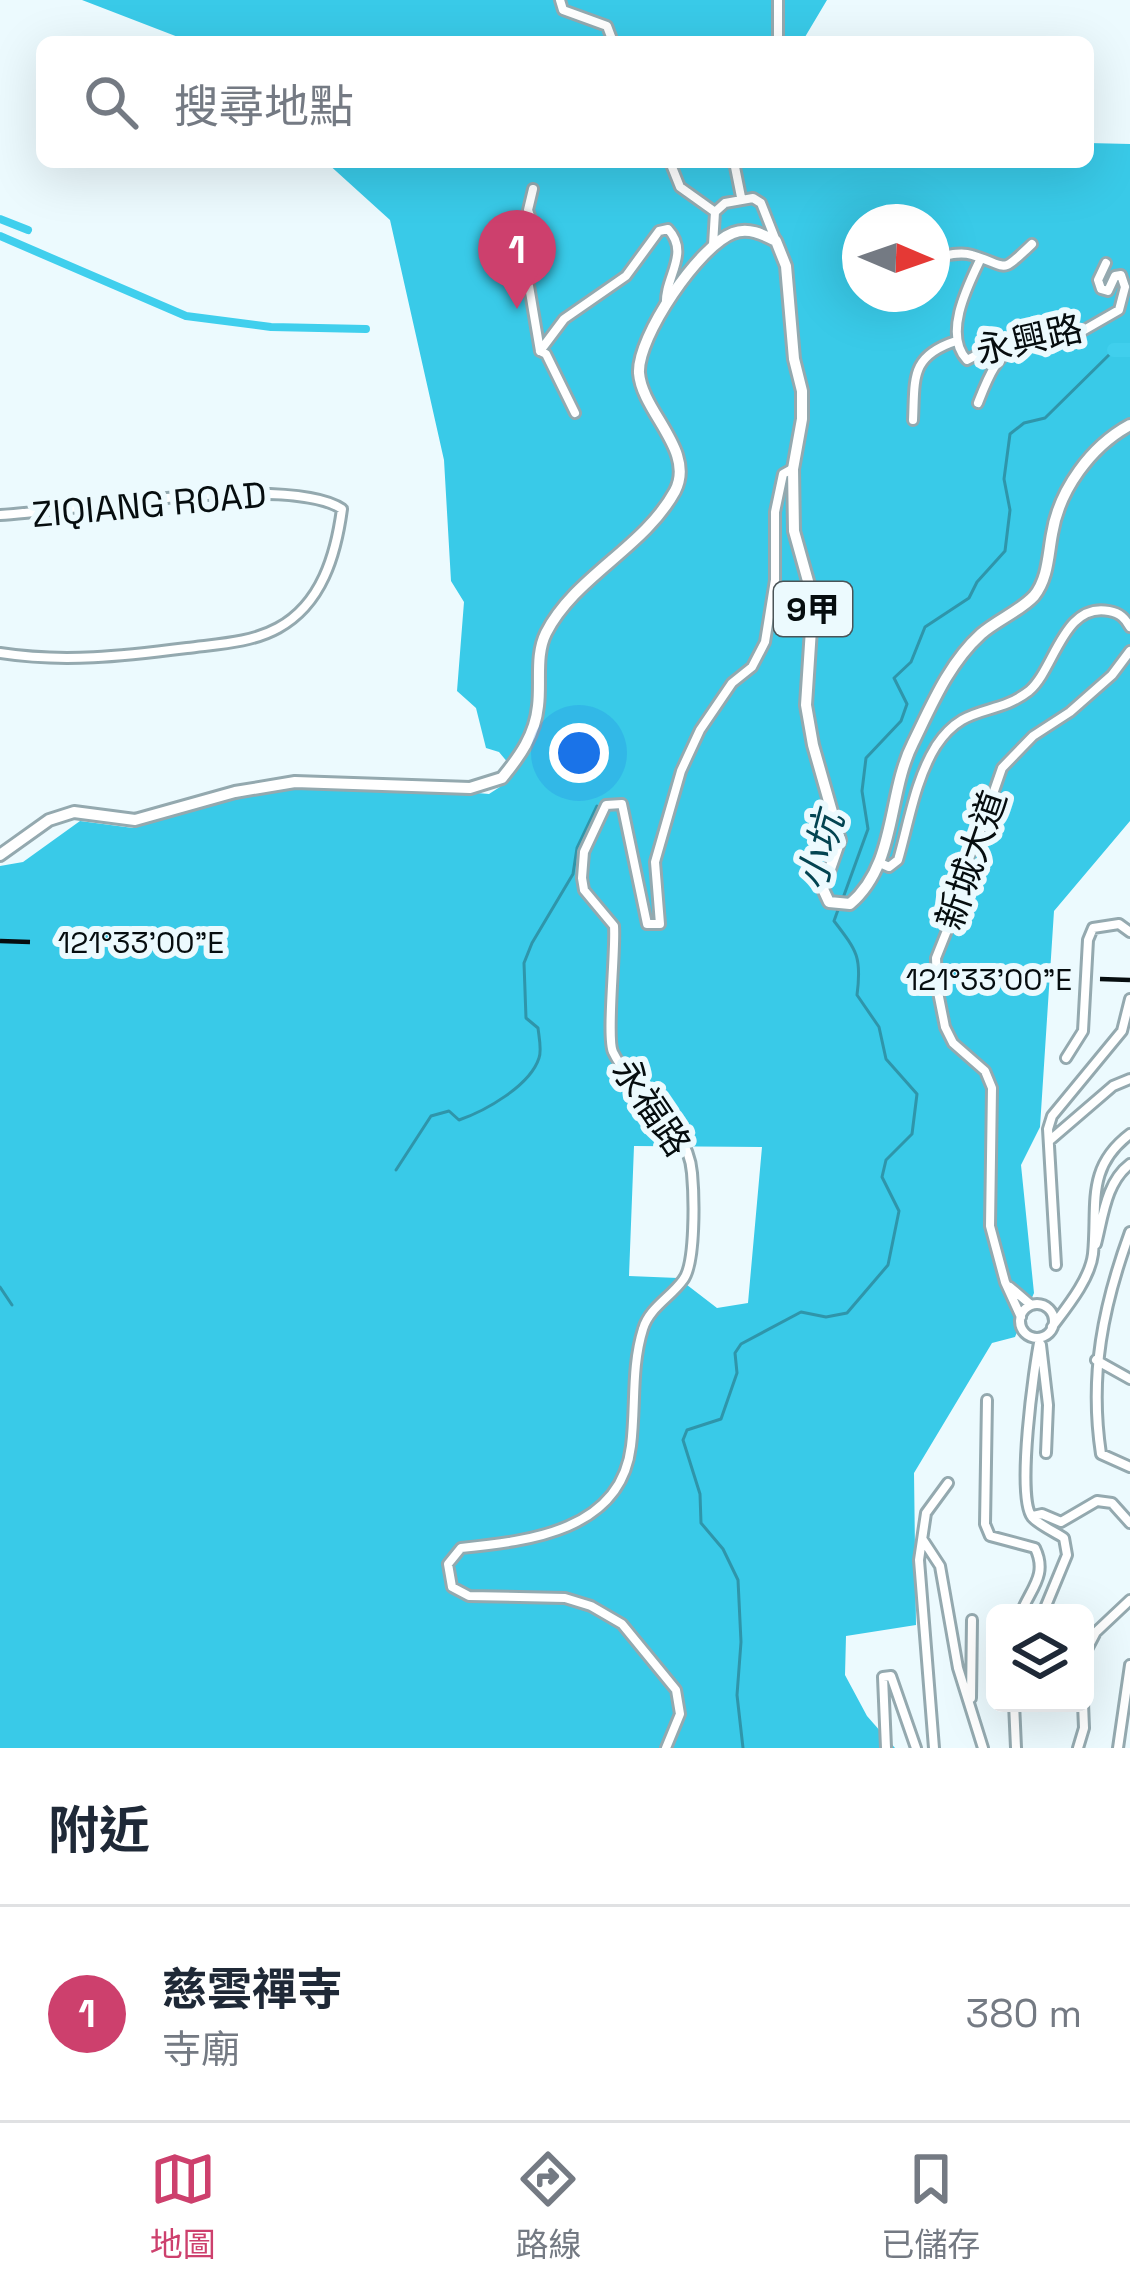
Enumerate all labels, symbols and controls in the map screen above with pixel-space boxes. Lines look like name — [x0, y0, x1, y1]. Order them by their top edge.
search box — [36, 36, 1094, 168]
icon: search — [78, 69, 144, 135]
text: 搜尋地點 — [174, 78, 354, 135]
north arrow — [842, 204, 950, 312]
pin: 1 — [478, 210, 556, 309]
street label: 永興路 — [971, 305, 1087, 375]
street label: ZIQIANG ROAD — [30, 472, 268, 538]
road number: 9甲 — [774, 582, 852, 636]
your location — [549, 723, 609, 783]
street label: 新城大道 — [927, 785, 1017, 936]
water label: 小坑 — [787, 802, 856, 895]
text: 121°33'00"E — [58, 923, 224, 962]
text: 121°33'00"E — [906, 960, 1072, 999]
street label: 永福路 — [602, 1050, 700, 1165]
map controls — [986, 1604, 1094, 1712]
button: layers — [986, 1604, 1094, 1712]
text: 附近 — [48, 1798, 150, 1863]
text: 慈雲禪寺 — [162, 1961, 342, 2018]
text: 1 — [78, 1989, 96, 2038]
text: 380 m — [966, 1989, 1082, 2038]
text: 寺廟 — [162, 2025, 240, 2074]
tab: 地圖 — [150, 2146, 216, 2266]
tab: 路線 — [515, 2146, 581, 2266]
tab: 已儲存 — [881, 2146, 980, 2266]

